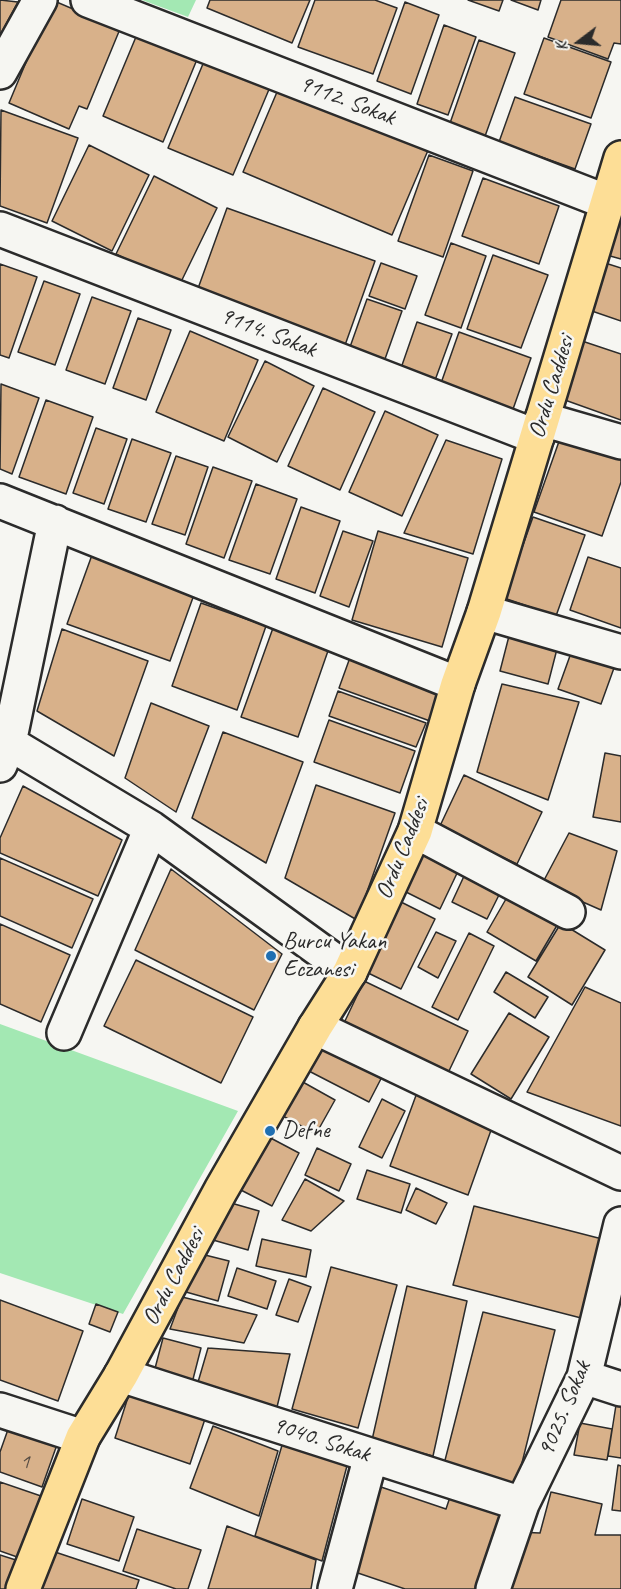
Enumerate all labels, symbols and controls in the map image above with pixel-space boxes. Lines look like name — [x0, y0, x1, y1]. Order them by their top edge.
north arrow — [549, 12, 609, 72]
text: K — [551, 40, 572, 54]
street label: 9112. Sokak — [295, 69, 399, 133]
street label: 9114. Sokak — [216, 301, 320, 365]
street label: Ordu Caddesi — [523, 332, 581, 442]
street label: Ordu Caddesi — [370, 795, 436, 903]
place label: Burcu Yakan Eczanesi — [283, 928, 386, 984]
marker: Burcu Yakan Eczanesi — [264, 949, 278, 963]
place label: Defne — [282, 1117, 329, 1145]
marker: Defne — [263, 1124, 277, 1138]
street label: Ordu Caddesi — [136, 1224, 212, 1330]
street label: 9025. Sokak — [532, 1357, 598, 1461]
street label: 9040. Sokak — [269, 1411, 373, 1469]
house number: 1 — [20, 1449, 30, 1475]

